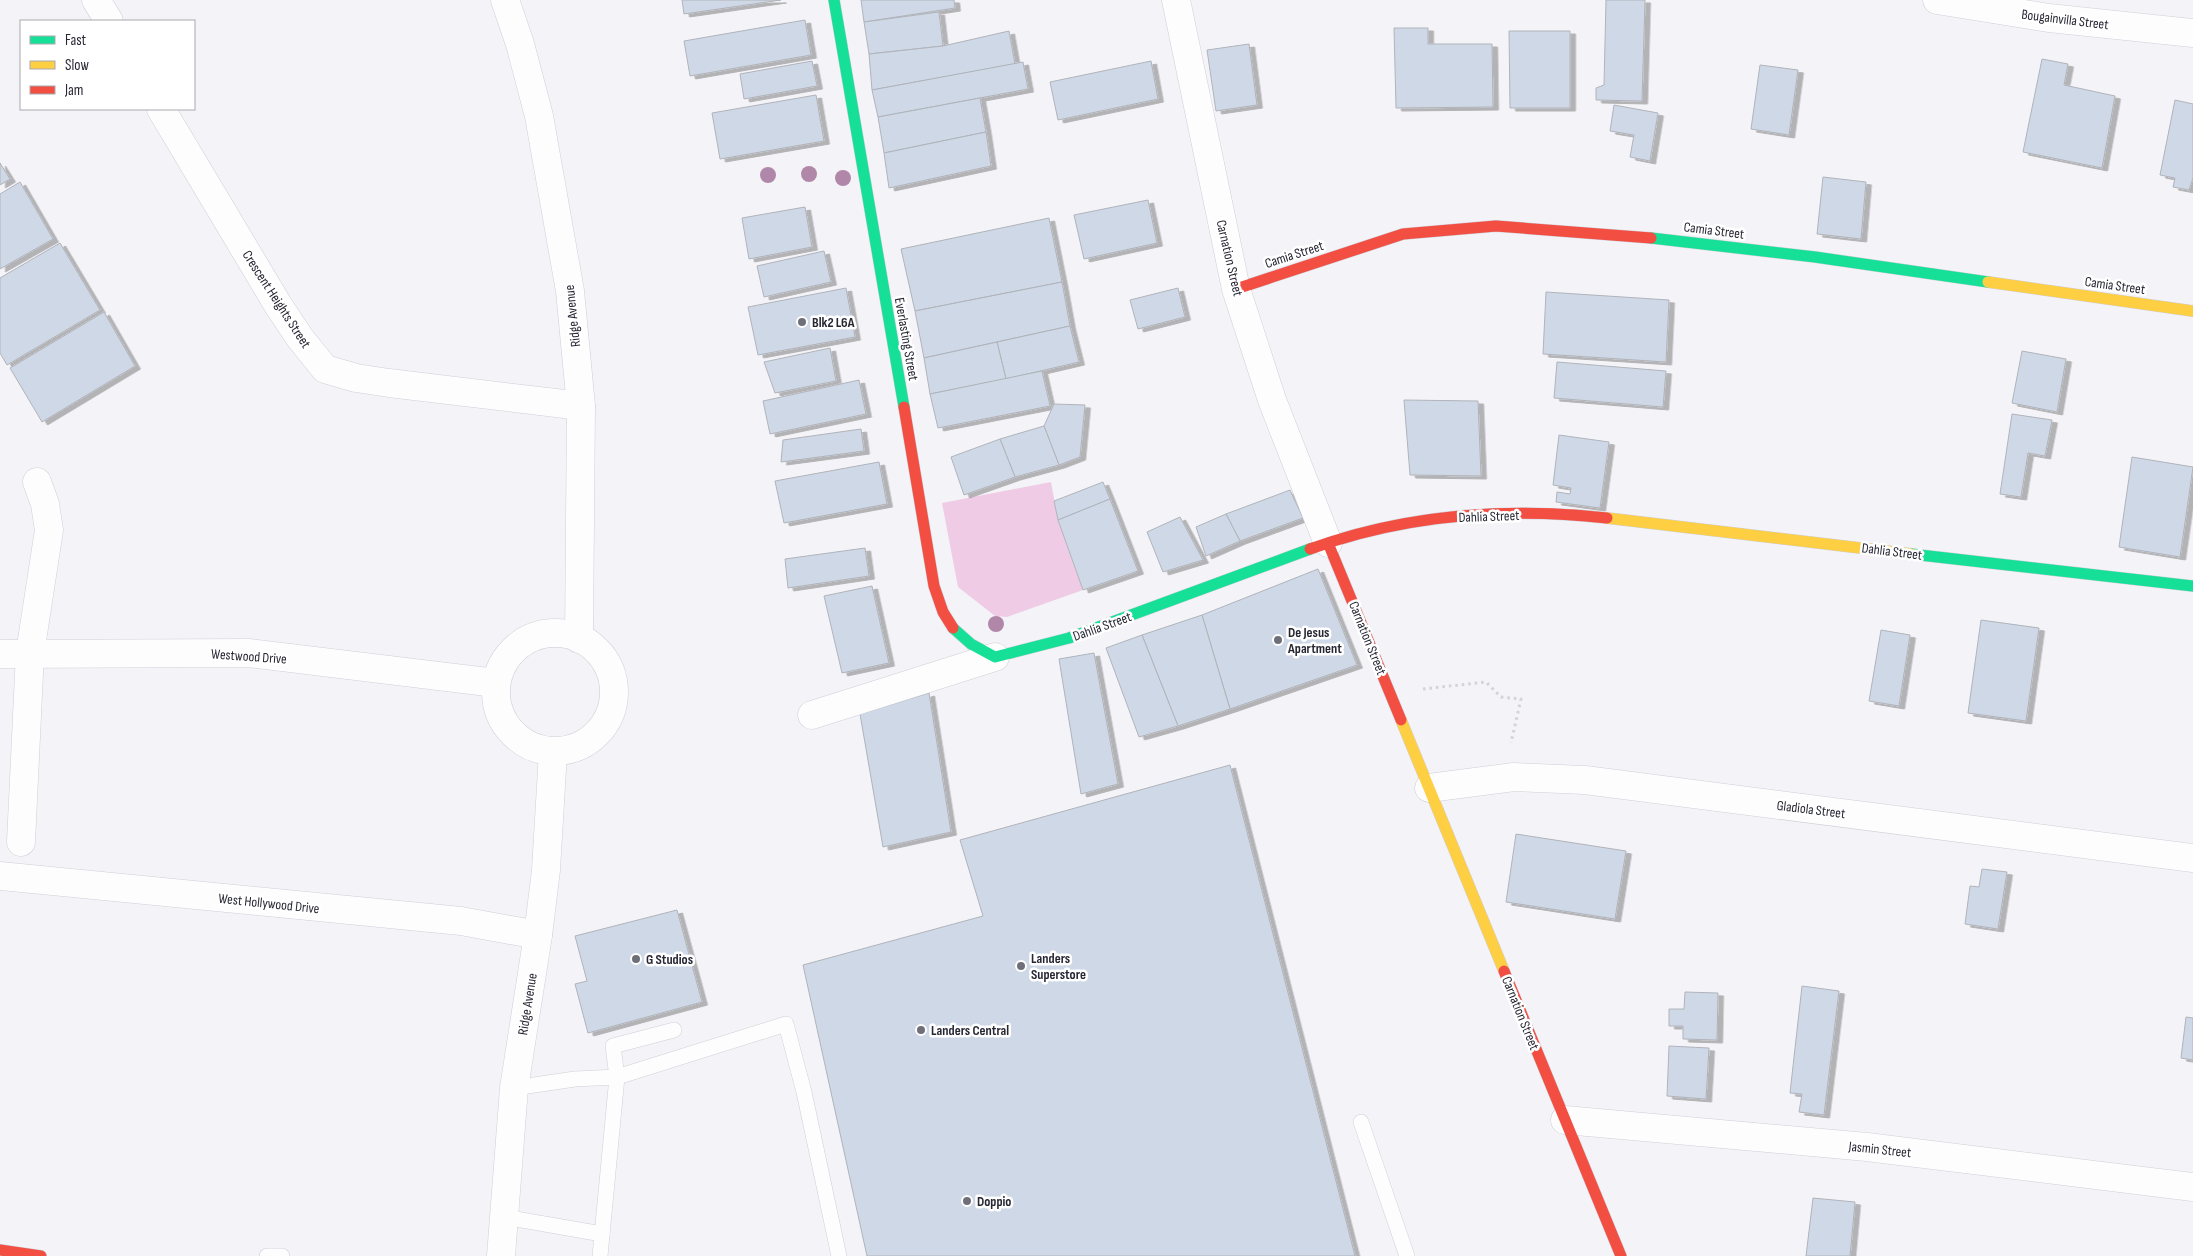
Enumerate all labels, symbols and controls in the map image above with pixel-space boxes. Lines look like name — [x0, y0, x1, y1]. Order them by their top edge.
street label: Bougainvilla Street — [2020, 6, 2109, 33]
legend — [20, 20, 195, 110]
text: Fast — [65, 31, 87, 50]
text: Slow — [65, 56, 89, 75]
text: Jam — [64, 81, 83, 100]
street label: Carnation Street — [1212, 218, 1247, 298]
street label: Camia Street — [1683, 218, 1745, 243]
street label: Camia Street — [1263, 237, 1326, 272]
street label: Crescent Heights Street — [239, 247, 314, 351]
street label: Camia Street — [2084, 273, 2146, 298]
street label: Ridge Avenue — [561, 284, 584, 348]
street label: Everlasting Street — [891, 296, 922, 382]
place label: Blk2 L6A — [812, 314, 855, 331]
marker: Blk2 L6A — [796, 316, 808, 328]
street label: Dahlia Street — [1458, 507, 1520, 526]
street label: Dahlia Street — [1861, 539, 1923, 564]
street label: Carnation Street — [1345, 599, 1390, 677]
street label: Dahlia Street — [1071, 608, 1134, 645]
place label: De Jesus Apartment — [1287, 624, 1342, 657]
marker: De Jesus Apartment — [1272, 634, 1284, 646]
street label: Westwood Drive — [211, 645, 287, 668]
street label: Gladiola Street — [1776, 797, 1846, 822]
street label: West Hollywood Drive — [218, 890, 320, 917]
place label: Landers Superstore — [1031, 950, 1086, 983]
place label: G Studios — [646, 951, 693, 968]
marker: G Studios — [630, 953, 642, 965]
marker: Landers Superstore — [1015, 960, 1027, 972]
street label: Ridge Avenue — [514, 972, 541, 1036]
street label: Carnation Street — [1498, 974, 1543, 1052]
place label: Landers Central — [931, 1022, 1009, 1039]
marker: Landers Central — [915, 1024, 927, 1036]
street label: Jasmin Street — [1847, 1138, 1912, 1161]
place label: Doppio — [977, 1193, 1011, 1210]
marker: Doppio — [961, 1195, 973, 1207]

